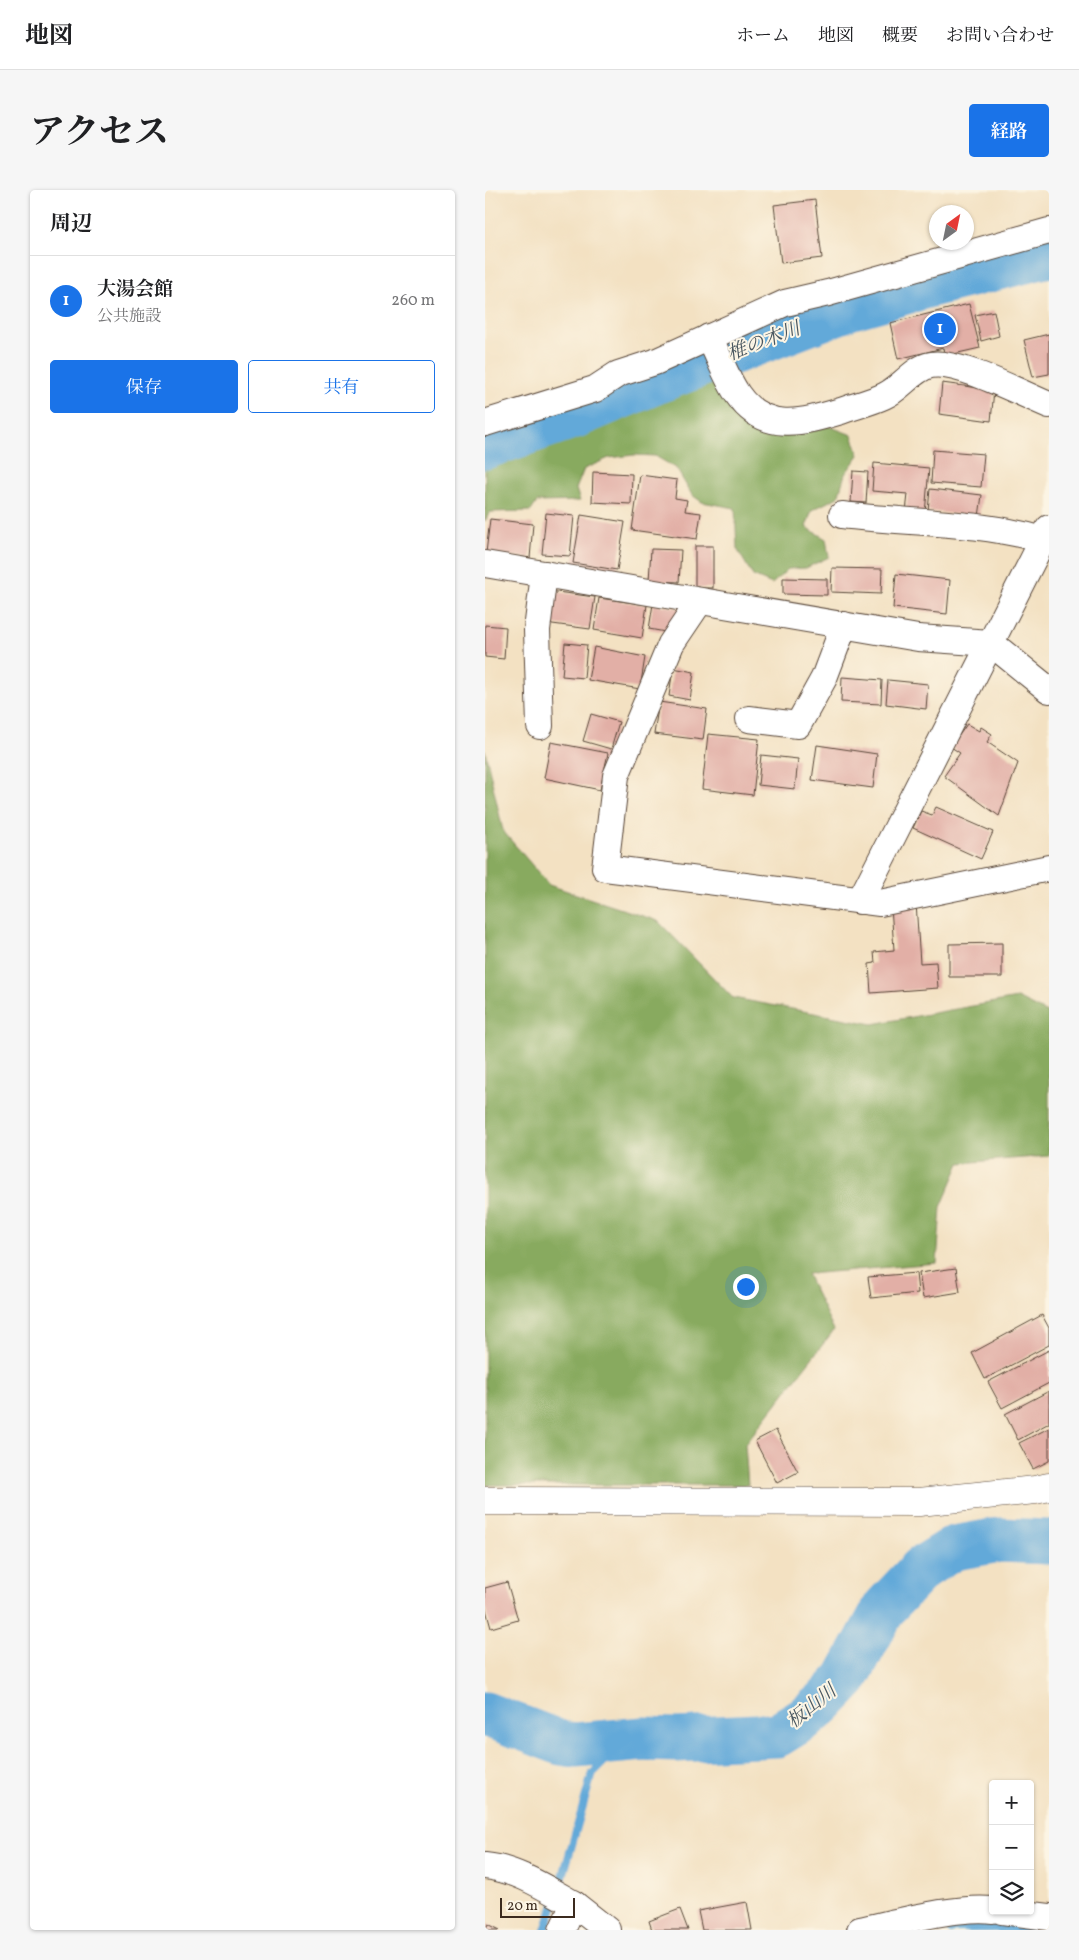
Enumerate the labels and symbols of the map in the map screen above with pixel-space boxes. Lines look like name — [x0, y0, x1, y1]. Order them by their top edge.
north arrow — [929, 205, 974, 250]
pin: 1 — [924, 310, 956, 348]
water label: 椎の木川 — [724, 316, 806, 368]
your location — [733, 1274, 759, 1300]
water label: 板山川 — [782, 1678, 844, 1735]
scale bar — [500, 1895, 575, 1918]

